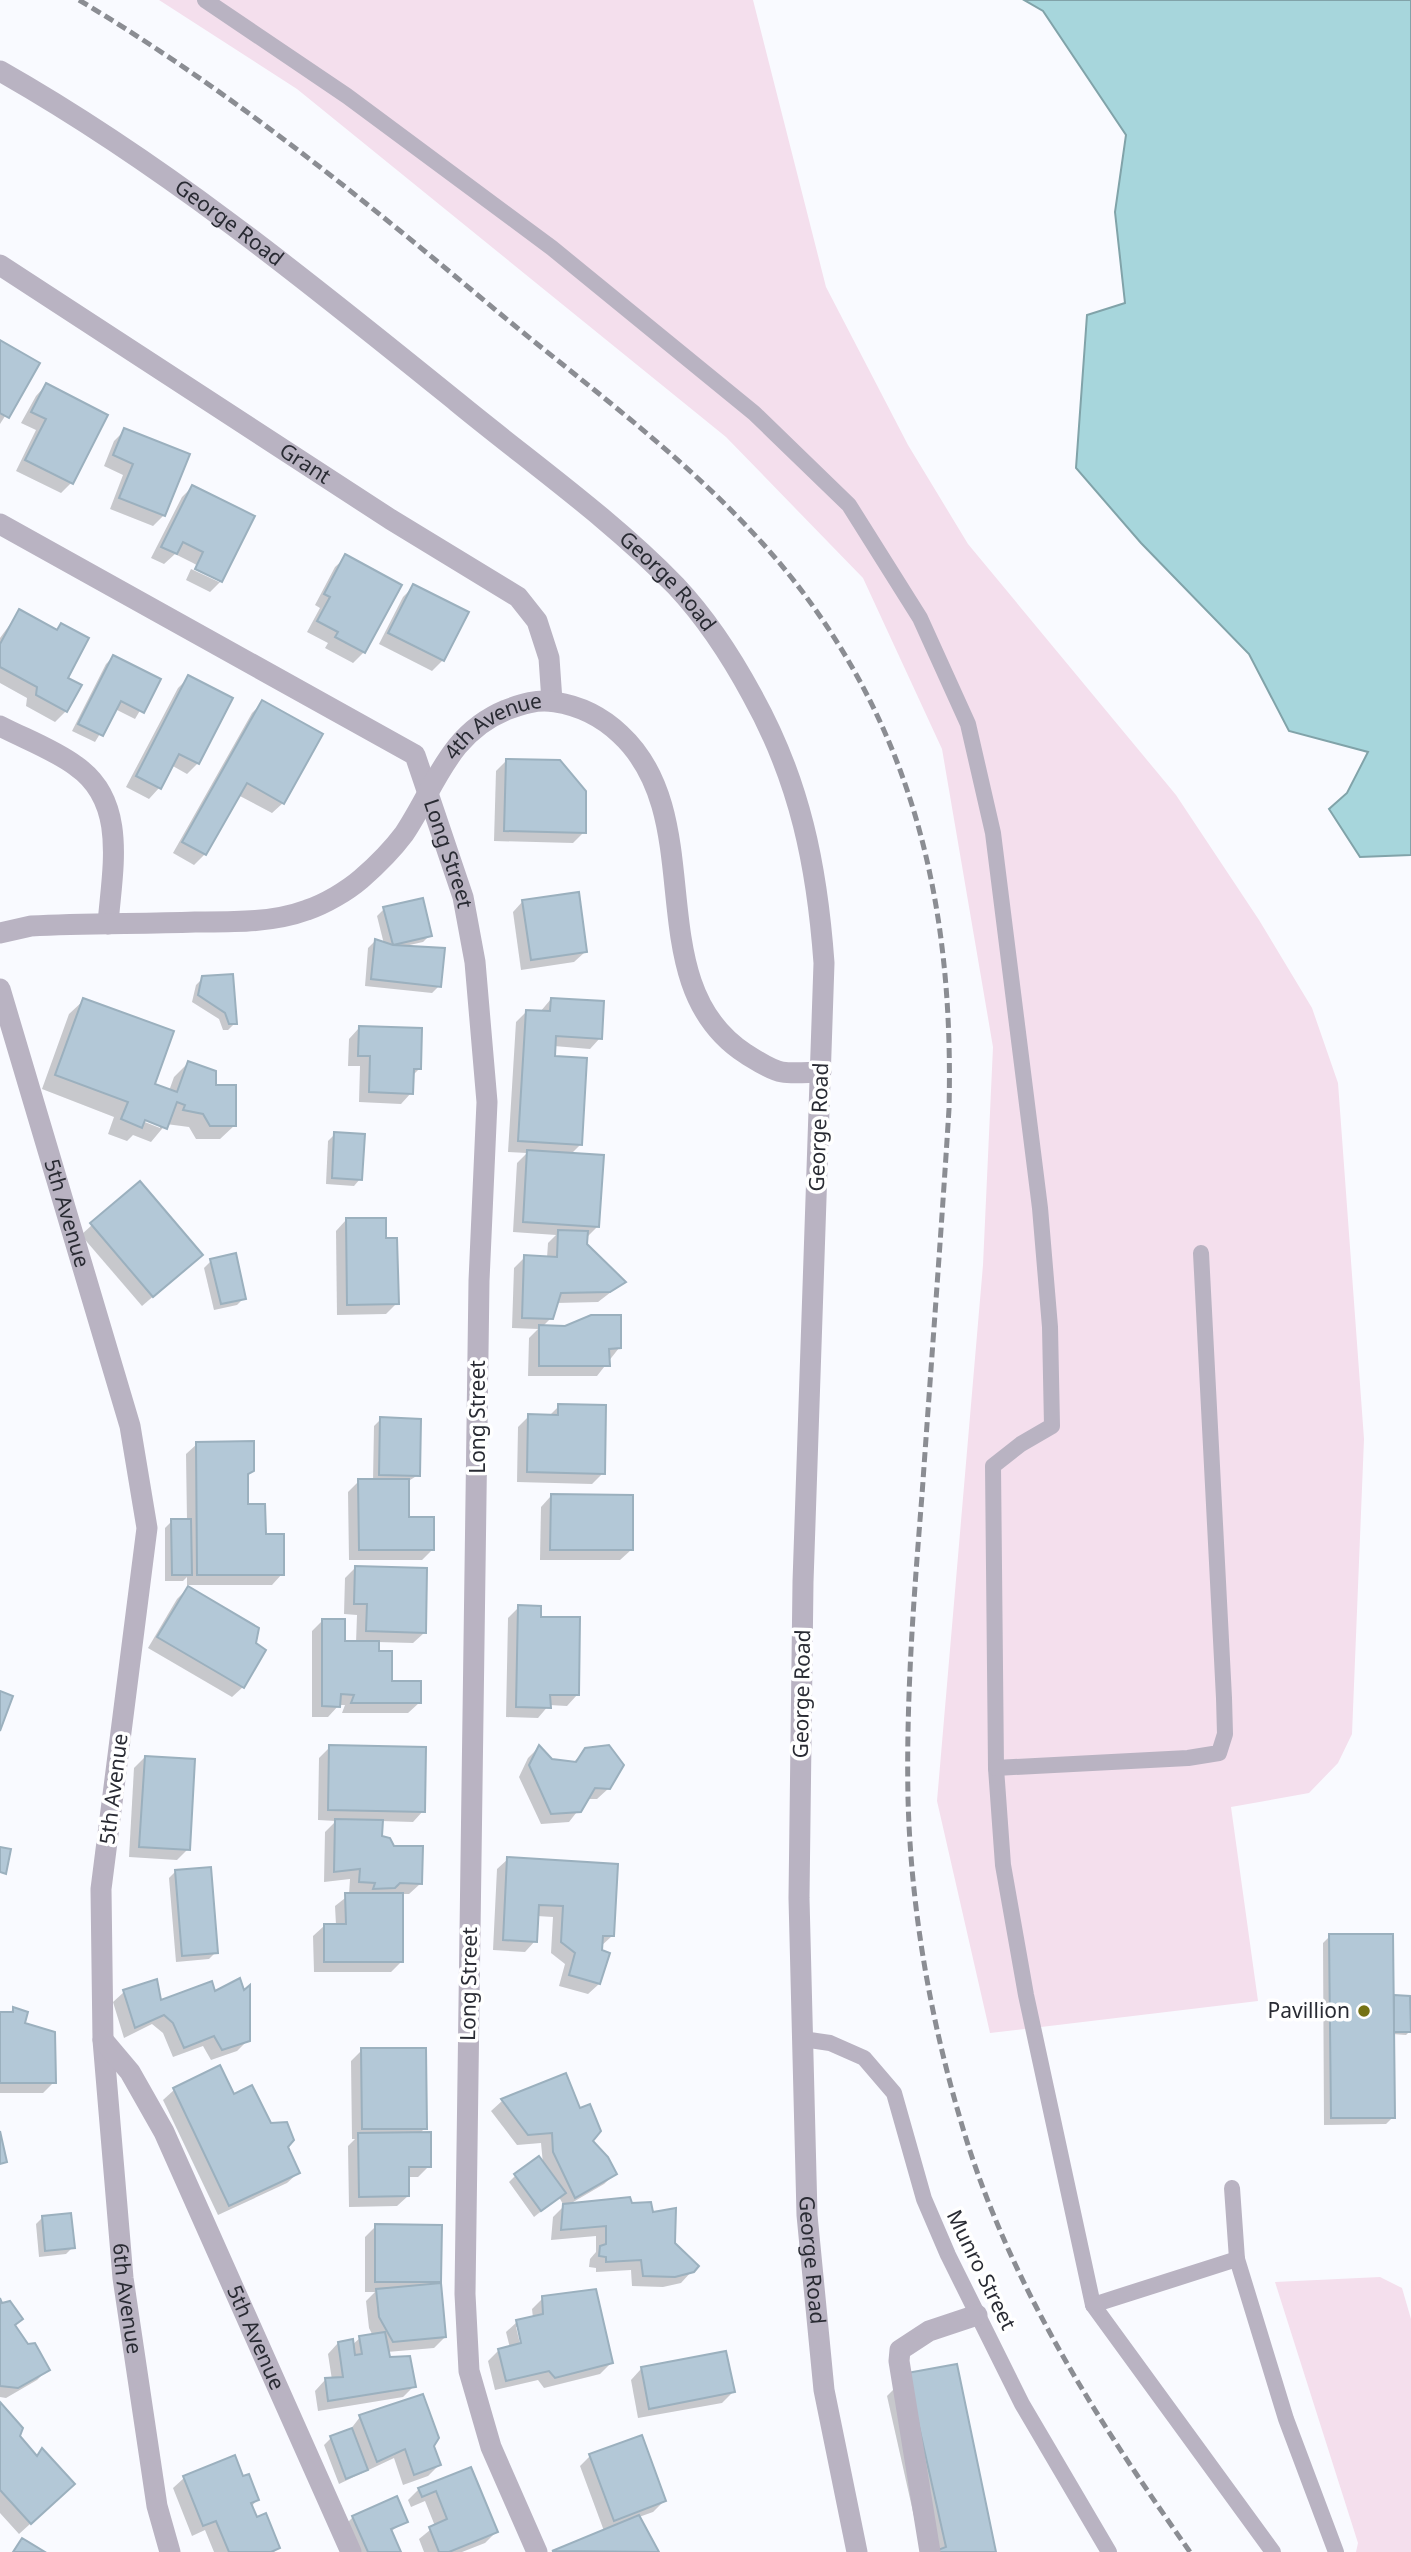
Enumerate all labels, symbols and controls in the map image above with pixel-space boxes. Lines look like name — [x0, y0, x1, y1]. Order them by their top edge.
street label: George Road — [169, 172, 290, 272]
street label: Grant — [274, 436, 337, 490]
street label: George Road — [614, 524, 723, 637]
street label: 4th Avenue — [437, 686, 543, 765]
street label: Long Street — [418, 795, 480, 911]
street label: George Road — [802, 1062, 834, 1192]
street label: 5th Avenue — [38, 1155, 97, 1271]
street label: Long Street — [463, 1360, 491, 1474]
street label: George Road — [786, 1629, 816, 1759]
street label: 5th Avenue — [92, 1732, 134, 1846]
street label: Long Street — [453, 1926, 483, 2041]
place label: Pavillion — [1267, 1996, 1350, 2024]
marker: Pavillion — [1356, 2003, 1372, 2019]
street label: George Road — [794, 2195, 833, 2326]
street label: Munro Street — [941, 2205, 1023, 2335]
street label: 6th Avenue — [107, 2242, 149, 2356]
street label: 5th Avenue — [221, 2281, 292, 2394]

